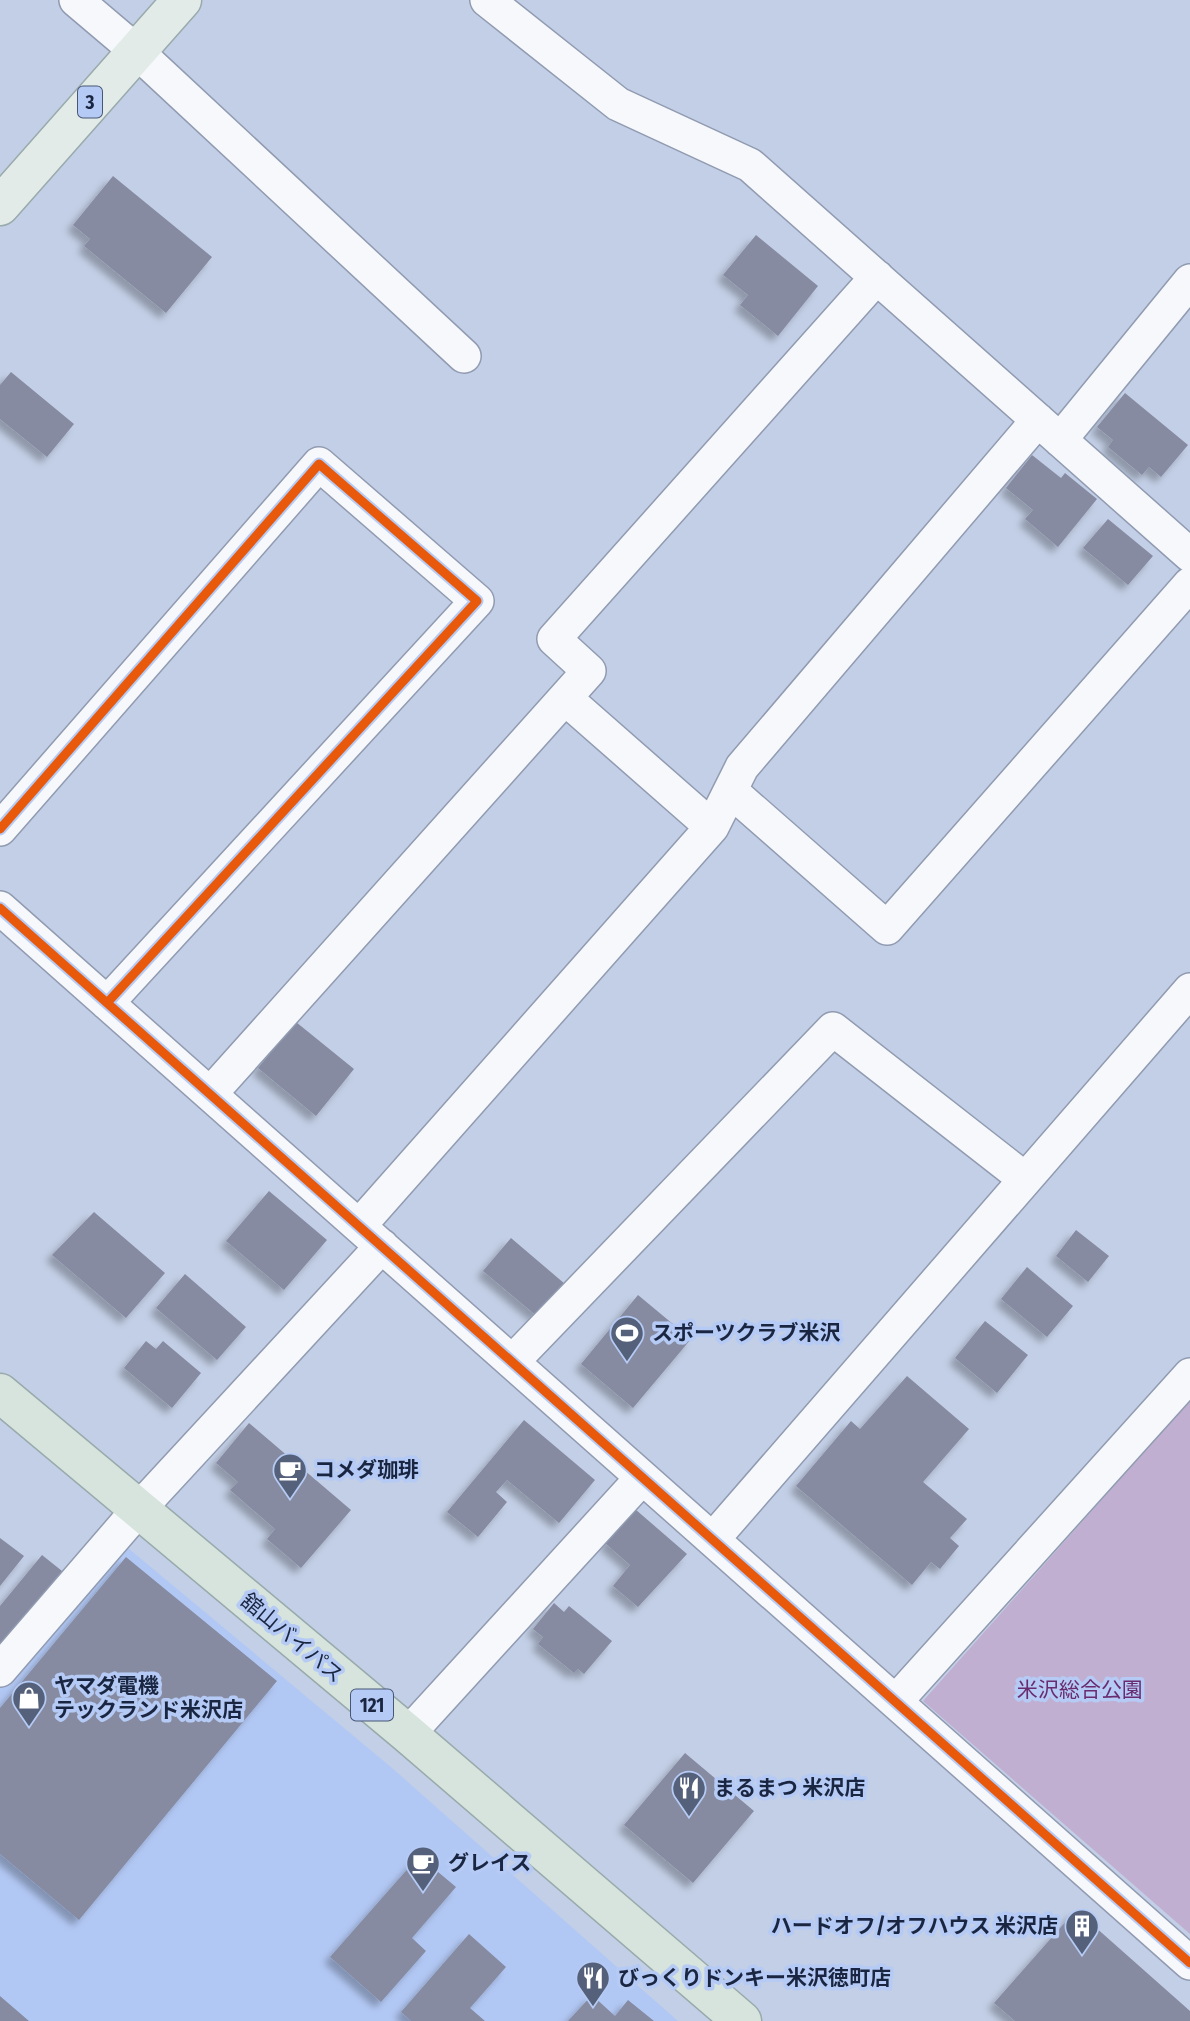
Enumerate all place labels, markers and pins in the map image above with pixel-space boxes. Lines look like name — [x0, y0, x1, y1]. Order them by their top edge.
sports icon: スポーツクラブ米沢 — [608, 1314, 646, 1363]
place label: スポーツクラブ米沢 — [652, 1320, 841, 1346]
cafe icon: コメダ珈琲 — [271, 1451, 309, 1500]
place label: コメダ珈琲 — [314, 1457, 419, 1483]
place label: ヤマダ電機 テックランド米沢店 — [54, 1673, 243, 1723]
shop icon: ヤマダ電機 テックランド米沢店 — [10, 1679, 48, 1728]
restaurant icon: まるまつ 米沢店 — [670, 1769, 708, 1818]
place label: まるまつ 米沢店 — [714, 1775, 865, 1801]
cafe icon: グレイス — [404, 1844, 442, 1893]
place label: グレイス — [448, 1850, 531, 1876]
building icon: ハードオフ/オフハウス 米沢店 — [1063, 1907, 1101, 1956]
place label: ハードオフ/オフハウス 米沢店 — [771, 1913, 1058, 1939]
restaurant icon: びっくりドンキー米沢徳町店 — [574, 1959, 612, 2008]
place label: びっくりドンキー米沢徳町店 — [618, 1965, 891, 1991]

